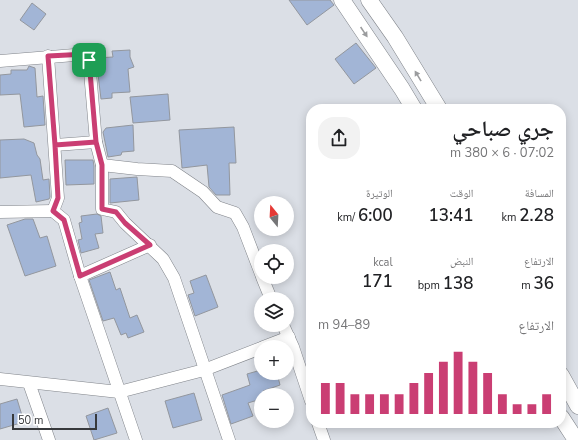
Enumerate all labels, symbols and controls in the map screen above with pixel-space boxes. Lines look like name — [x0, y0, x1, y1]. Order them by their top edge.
one-way arrow — [361, 26, 368, 38]
pin — [72, 43, 106, 77]
icon: arrive — [78, 49, 100, 71]
one-way arrow — [415, 70, 422, 82]
text: جري صباحي — [452, 114, 554, 144]
button: share — [318, 117, 360, 159]
text: 07:02 · 6 × 380 m — [450, 144, 554, 162]
text: الوتيرة — [366, 186, 393, 201]
text: الوقت — [450, 186, 473, 201]
text: المسافة — [525, 186, 554, 201]
north arrow — [254, 196, 294, 236]
map controls — [254, 196, 294, 428]
text: 6:00 — [358, 204, 393, 227]
text: 13:41 — [429, 204, 473, 227]
text: 2.28 — [519, 204, 554, 227]
text: /km — [337, 210, 358, 225]
text: km — [502, 210, 519, 225]
button: locate — [254, 244, 294, 284]
text: النبض — [450, 254, 473, 269]
text: الارتفاع — [524, 254, 554, 269]
text: kcal — [373, 255, 393, 270]
text: 171 — [362, 270, 393, 293]
text: 138 — [443, 272, 473, 295]
text: 36 — [534, 272, 554, 295]
text: bpm — [418, 278, 443, 293]
text: m — [521, 278, 534, 293]
button: layers — [254, 292, 294, 332]
text: 89–94 m — [318, 316, 370, 334]
text: الارتفاع — [519, 317, 554, 335]
button: + — [254, 340, 294, 380]
button: − — [254, 388, 294, 428]
scale bar — [12, 412, 97, 431]
text: 50 m — [18, 413, 43, 428]

